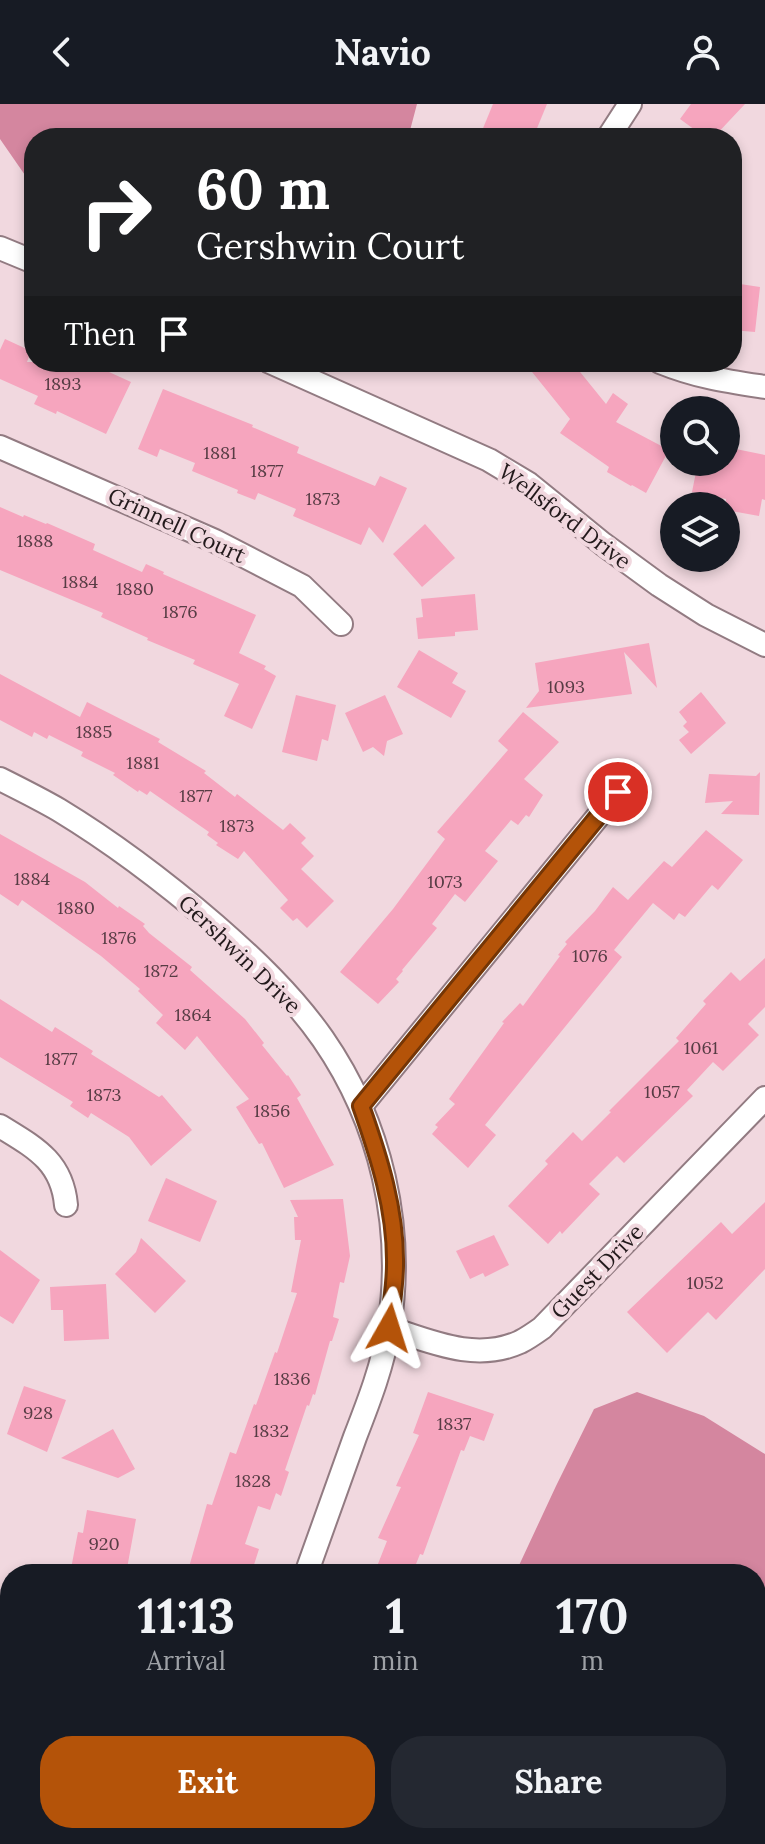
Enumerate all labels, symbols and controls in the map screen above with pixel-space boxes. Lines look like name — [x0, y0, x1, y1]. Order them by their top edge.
text: Navio — [334, 29, 431, 75]
icon: back — [40, 30, 84, 74]
icon: person — [681, 30, 725, 74]
text: 60 m — [196, 153, 330, 224]
icon: right — [64, 160, 168, 264]
text: Gershwin Court — [196, 223, 464, 269]
icon: arrive — [152, 312, 196, 356]
text: Then — [64, 315, 136, 353]
house number: 1893 — [45, 372, 81, 395]
map controls — [660, 396, 740, 572]
button: search — [660, 396, 740, 476]
house number: 1881 — [203, 441, 237, 464]
street label: Wellsford Drive — [493, 457, 637, 575]
house number: 1877 — [250, 459, 284, 482]
street label: Grinnell Court — [104, 481, 251, 569]
house number: 1873 — [306, 487, 341, 510]
button: layers — [660, 492, 740, 572]
house number: 1888 — [17, 529, 53, 552]
house number: 1884 — [62, 570, 99, 593]
house number: 1880 — [116, 577, 154, 600]
house number: 1876 — [162, 600, 198, 623]
house number: 1093 — [547, 675, 585, 698]
house number: 1885 — [76, 720, 112, 743]
house number: 1881 — [126, 751, 160, 774]
pin — [584, 758, 652, 826]
icon: arrive — [596, 770, 640, 814]
house number: 1877 — [179, 784, 213, 807]
house number: 1873 — [220, 814, 255, 837]
house number: 1884 — [14, 867, 51, 890]
house number: 1073 — [427, 870, 463, 893]
street label: Gershwin Drive — [173, 889, 307, 1019]
house number: 1880 — [57, 896, 95, 919]
house number: 1876 — [101, 926, 137, 949]
house number: 1076 — [572, 944, 608, 967]
house number: 1872 — [144, 959, 178, 982]
house number: 1864 — [175, 1003, 212, 1026]
house number: 1061 — [684, 1036, 718, 1059]
house number: 1877 — [44, 1047, 78, 1070]
house number: 1057 — [644, 1080, 680, 1103]
house number: 1873 — [87, 1083, 122, 1106]
house number: 1856 — [254, 1099, 290, 1122]
street label: Guest Drive — [545, 1218, 649, 1324]
house number: 1052 — [686, 1271, 724, 1294]
position arrow — [347, 1286, 431, 1370]
house number: 1836 — [273, 1367, 311, 1390]
house number: 928 — [23, 1401, 53, 1424]
house number: 1837 — [437, 1412, 471, 1435]
house number: 1832 — [253, 1419, 289, 1442]
house number: 1828 — [235, 1469, 271, 1492]
house number: 920 — [88, 1532, 120, 1555]
text: 11:13 — [137, 1585, 235, 1646]
text: 1 — [386, 1585, 405, 1646]
text: 170 — [556, 1585, 629, 1646]
text: Arrival — [146, 1644, 226, 1677]
text: min — [372, 1644, 419, 1677]
text: m — [581, 1644, 604, 1677]
button: Exit — [40, 1736, 375, 1828]
button: Share — [391, 1736, 726, 1828]

